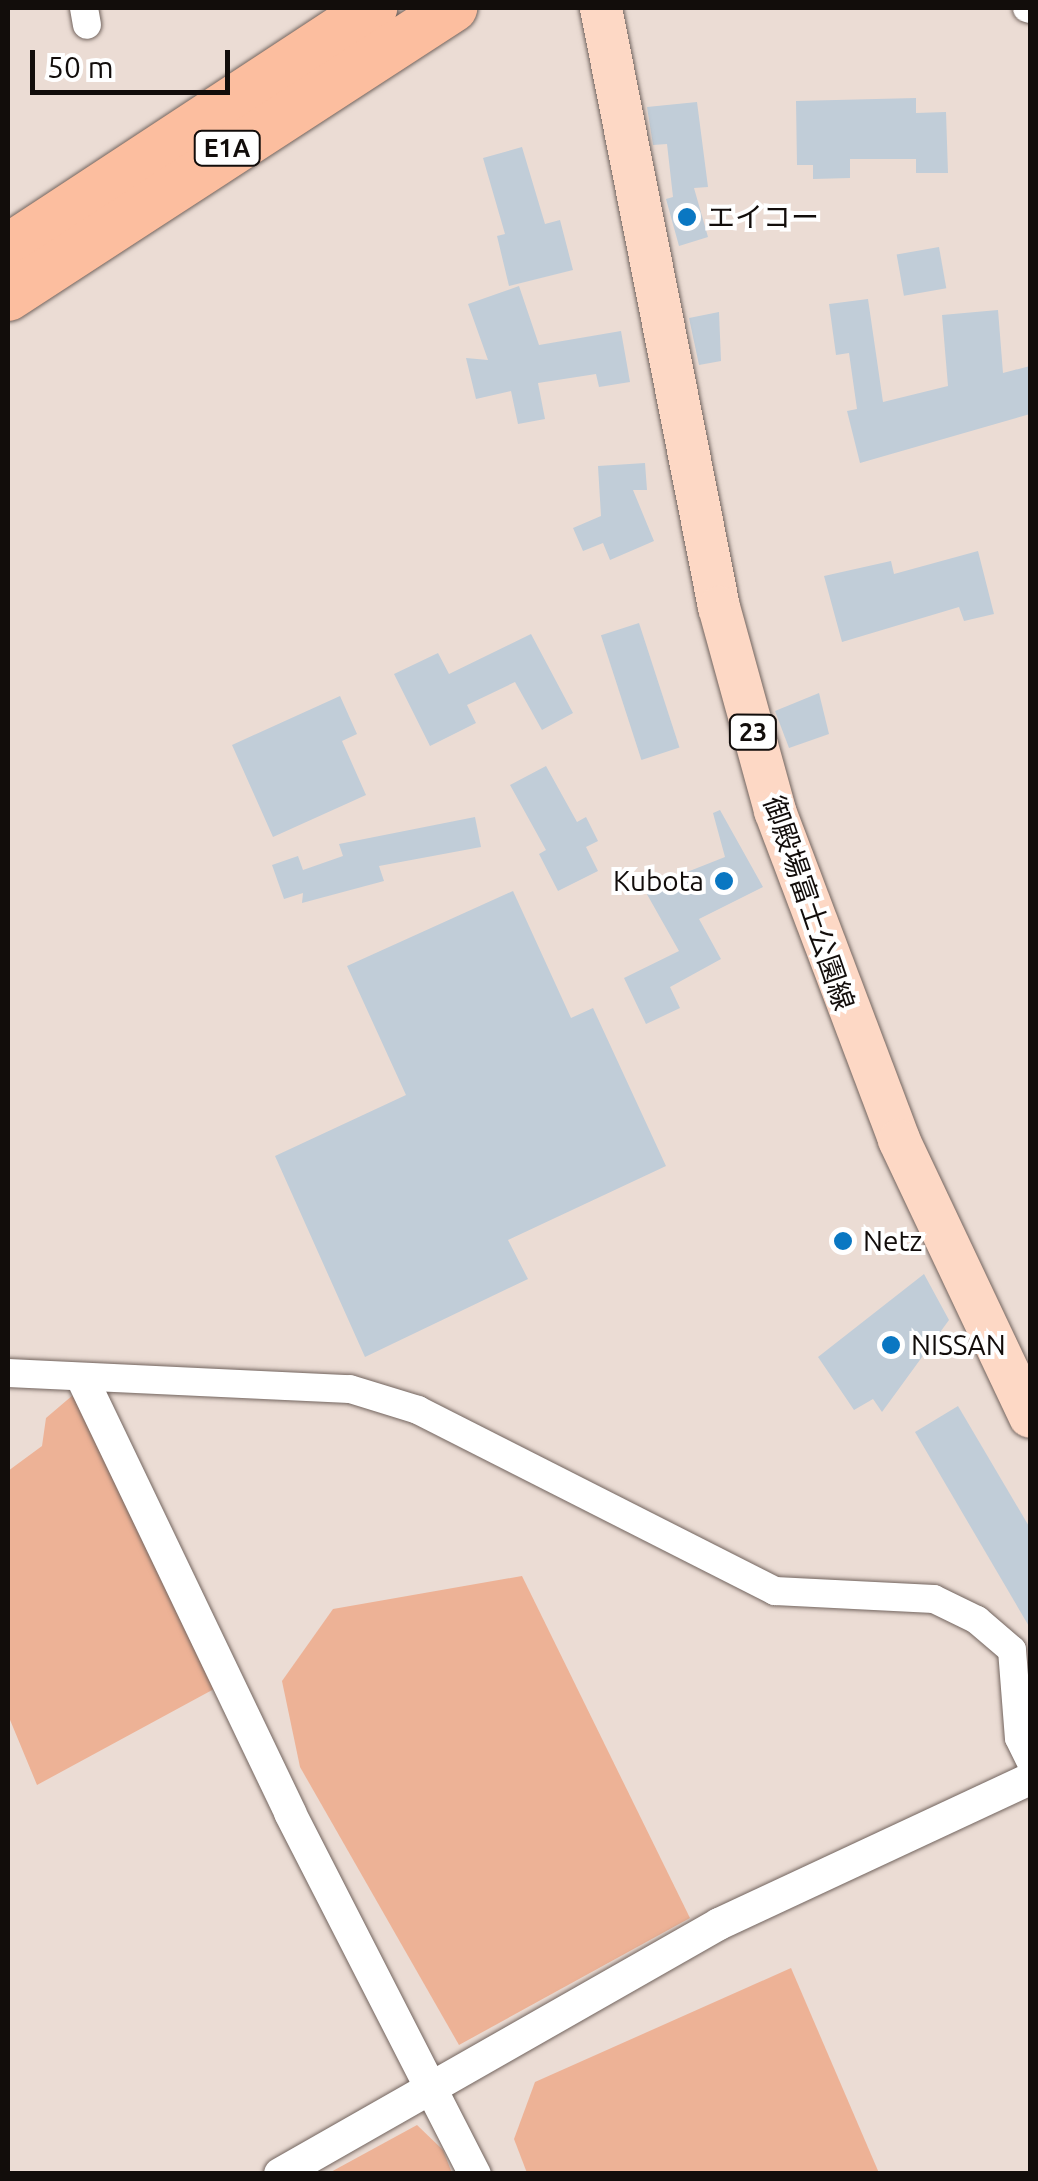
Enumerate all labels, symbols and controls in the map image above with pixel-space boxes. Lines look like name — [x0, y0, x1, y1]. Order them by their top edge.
scale bar — [35, 30, 235, 92]
text: 50 m — [47, 50, 114, 84]
road number: E1A — [192, 128, 262, 168]
place label: エイコー — [707, 200, 819, 234]
marker: エイコー — [676, 206, 698, 228]
road number: 23 — [728, 712, 778, 752]
street label: 御殿場富士公園線 — [757, 792, 861, 1014]
place label: Kubota — [613, 864, 704, 898]
marker: Kubota — [713, 870, 735, 892]
place label: Netz — [863, 1224, 922, 1258]
marker: Netz — [832, 1230, 854, 1252]
place label: NISSAN — [911, 1328, 1006, 1362]
marker: NISSAN — [880, 1334, 902, 1356]

